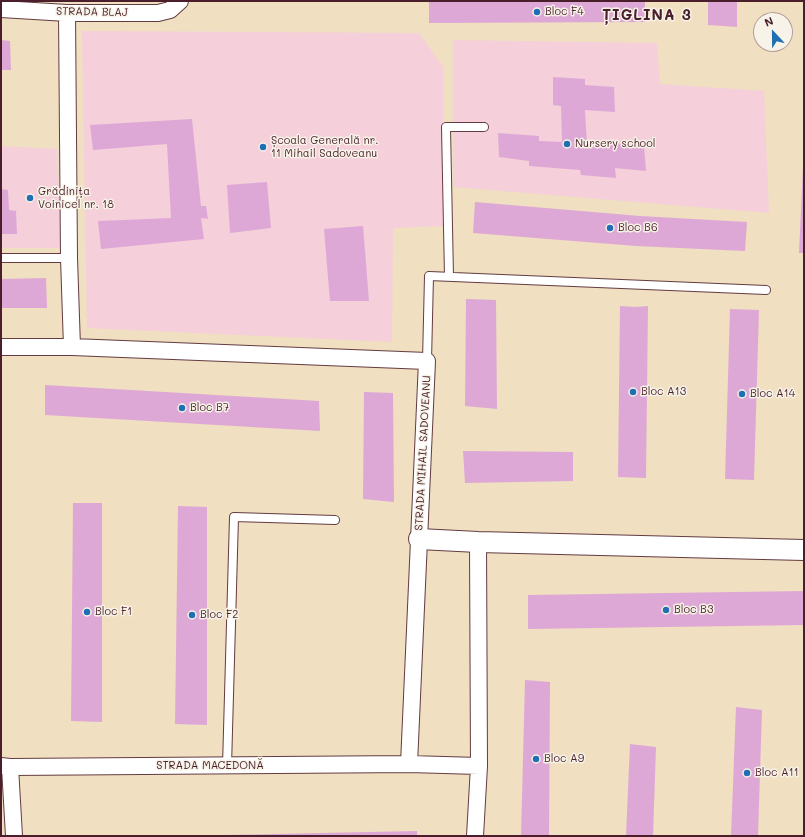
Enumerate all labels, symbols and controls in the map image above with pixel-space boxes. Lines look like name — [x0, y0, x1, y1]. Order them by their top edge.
street label: STRADA BLAJ — [56, 5, 128, 19]
place label: Bloc F4 — [545, 5, 584, 19]
district label: ȚIGLINA 3 — [602, 6, 692, 24]
marker: Bloc F4 — [532, 7, 542, 17]
north arrow — [753, 12, 793, 52]
text: N — [762, 13, 775, 30]
place label: Școala Generală nr. 11 Mihail Sadoveanu — [271, 134, 378, 160]
place label: Nursery school — [575, 137, 655, 151]
marker: Nursery school — [562, 139, 572, 149]
marker: Școala Generală nr. 11 Mihail Sadoveanu — [258, 142, 268, 152]
place label: Grădinița Voinicel nr. 18 — [38, 185, 114, 211]
marker: Grădinița Voinicel nr. 18 — [25, 193, 35, 203]
place label: Bloc B6 — [618, 221, 658, 235]
marker: Bloc B6 — [605, 223, 615, 233]
street label: STRADA MIHAIL SADOVEANU — [412, 375, 434, 531]
place label: Bloc A13 — [641, 385, 686, 399]
marker: Bloc A13 — [628, 387, 638, 397]
place label: Bloc A14 — [750, 387, 795, 401]
marker: Bloc A14 — [737, 389, 747, 399]
place label: Bloc B7 — [190, 401, 229, 415]
marker: Bloc B7 — [177, 403, 187, 413]
place label: Bloc B3 — [674, 603, 713, 617]
place label: Bloc F1 — [95, 605, 132, 619]
marker: Bloc B3 — [661, 605, 671, 615]
marker: Bloc F1 — [82, 607, 92, 617]
place label: Bloc F2 — [200, 608, 238, 622]
marker: Bloc F2 — [187, 610, 197, 620]
place label: Bloc A9 — [544, 752, 584, 766]
marker: Bloc A9 — [531, 754, 541, 764]
street label: STRADA MACEDONĂ — [156, 759, 264, 773]
place label: Bloc A11 — [755, 766, 799, 780]
marker: Bloc A11 — [742, 768, 752, 778]

